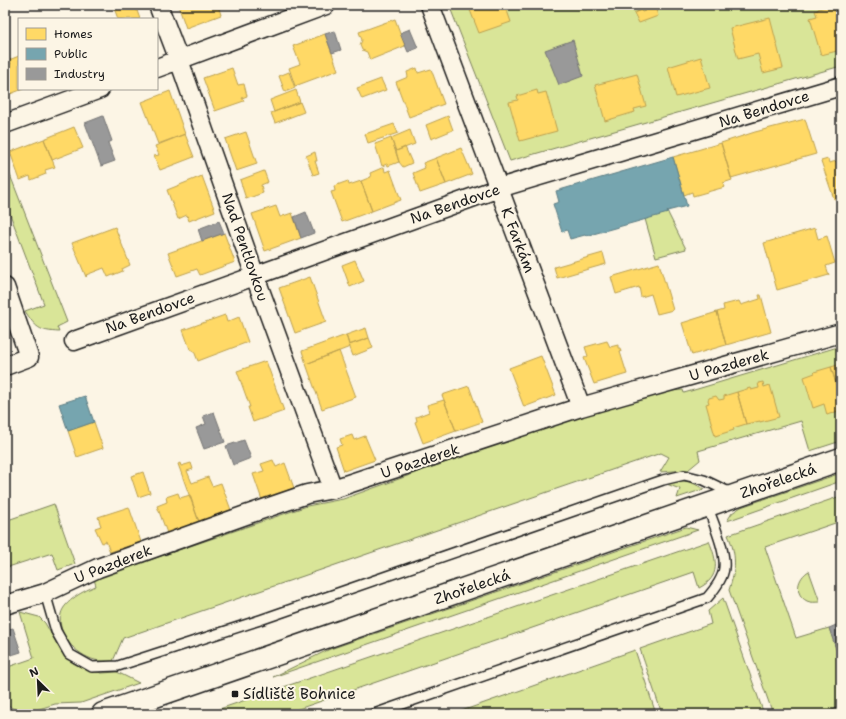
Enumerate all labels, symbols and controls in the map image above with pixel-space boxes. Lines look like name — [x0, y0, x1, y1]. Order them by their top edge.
legend — [18, 18, 158, 90]
text: Homes — [54, 26, 93, 42]
text: Public — [54, 46, 88, 62]
text: Industry — [54, 66, 105, 82]
street label: Na Bendovce — [716, 86, 812, 132]
street label: Na Bendovce — [407, 179, 503, 229]
street label: Nad Pentlovkou — [217, 190, 273, 304]
street label: K Farkám — [496, 204, 540, 276]
street label: Na Bendovce — [103, 288, 197, 338]
street label: U Pazderek — [687, 344, 771, 386]
street label: U Pazderek — [378, 439, 462, 483]
street label: Zhořelecká — [737, 458, 819, 503]
street label: U Pazderek — [71, 540, 155, 588]
street label: Zhořelecká — [431, 564, 513, 609]
north arrow — [18, 661, 58, 701]
text: N — [27, 664, 41, 681]
place label: Sídliště Bohnice — [243, 684, 356, 704]
marker: Sídliště Bohnice — [230, 689, 240, 699]

